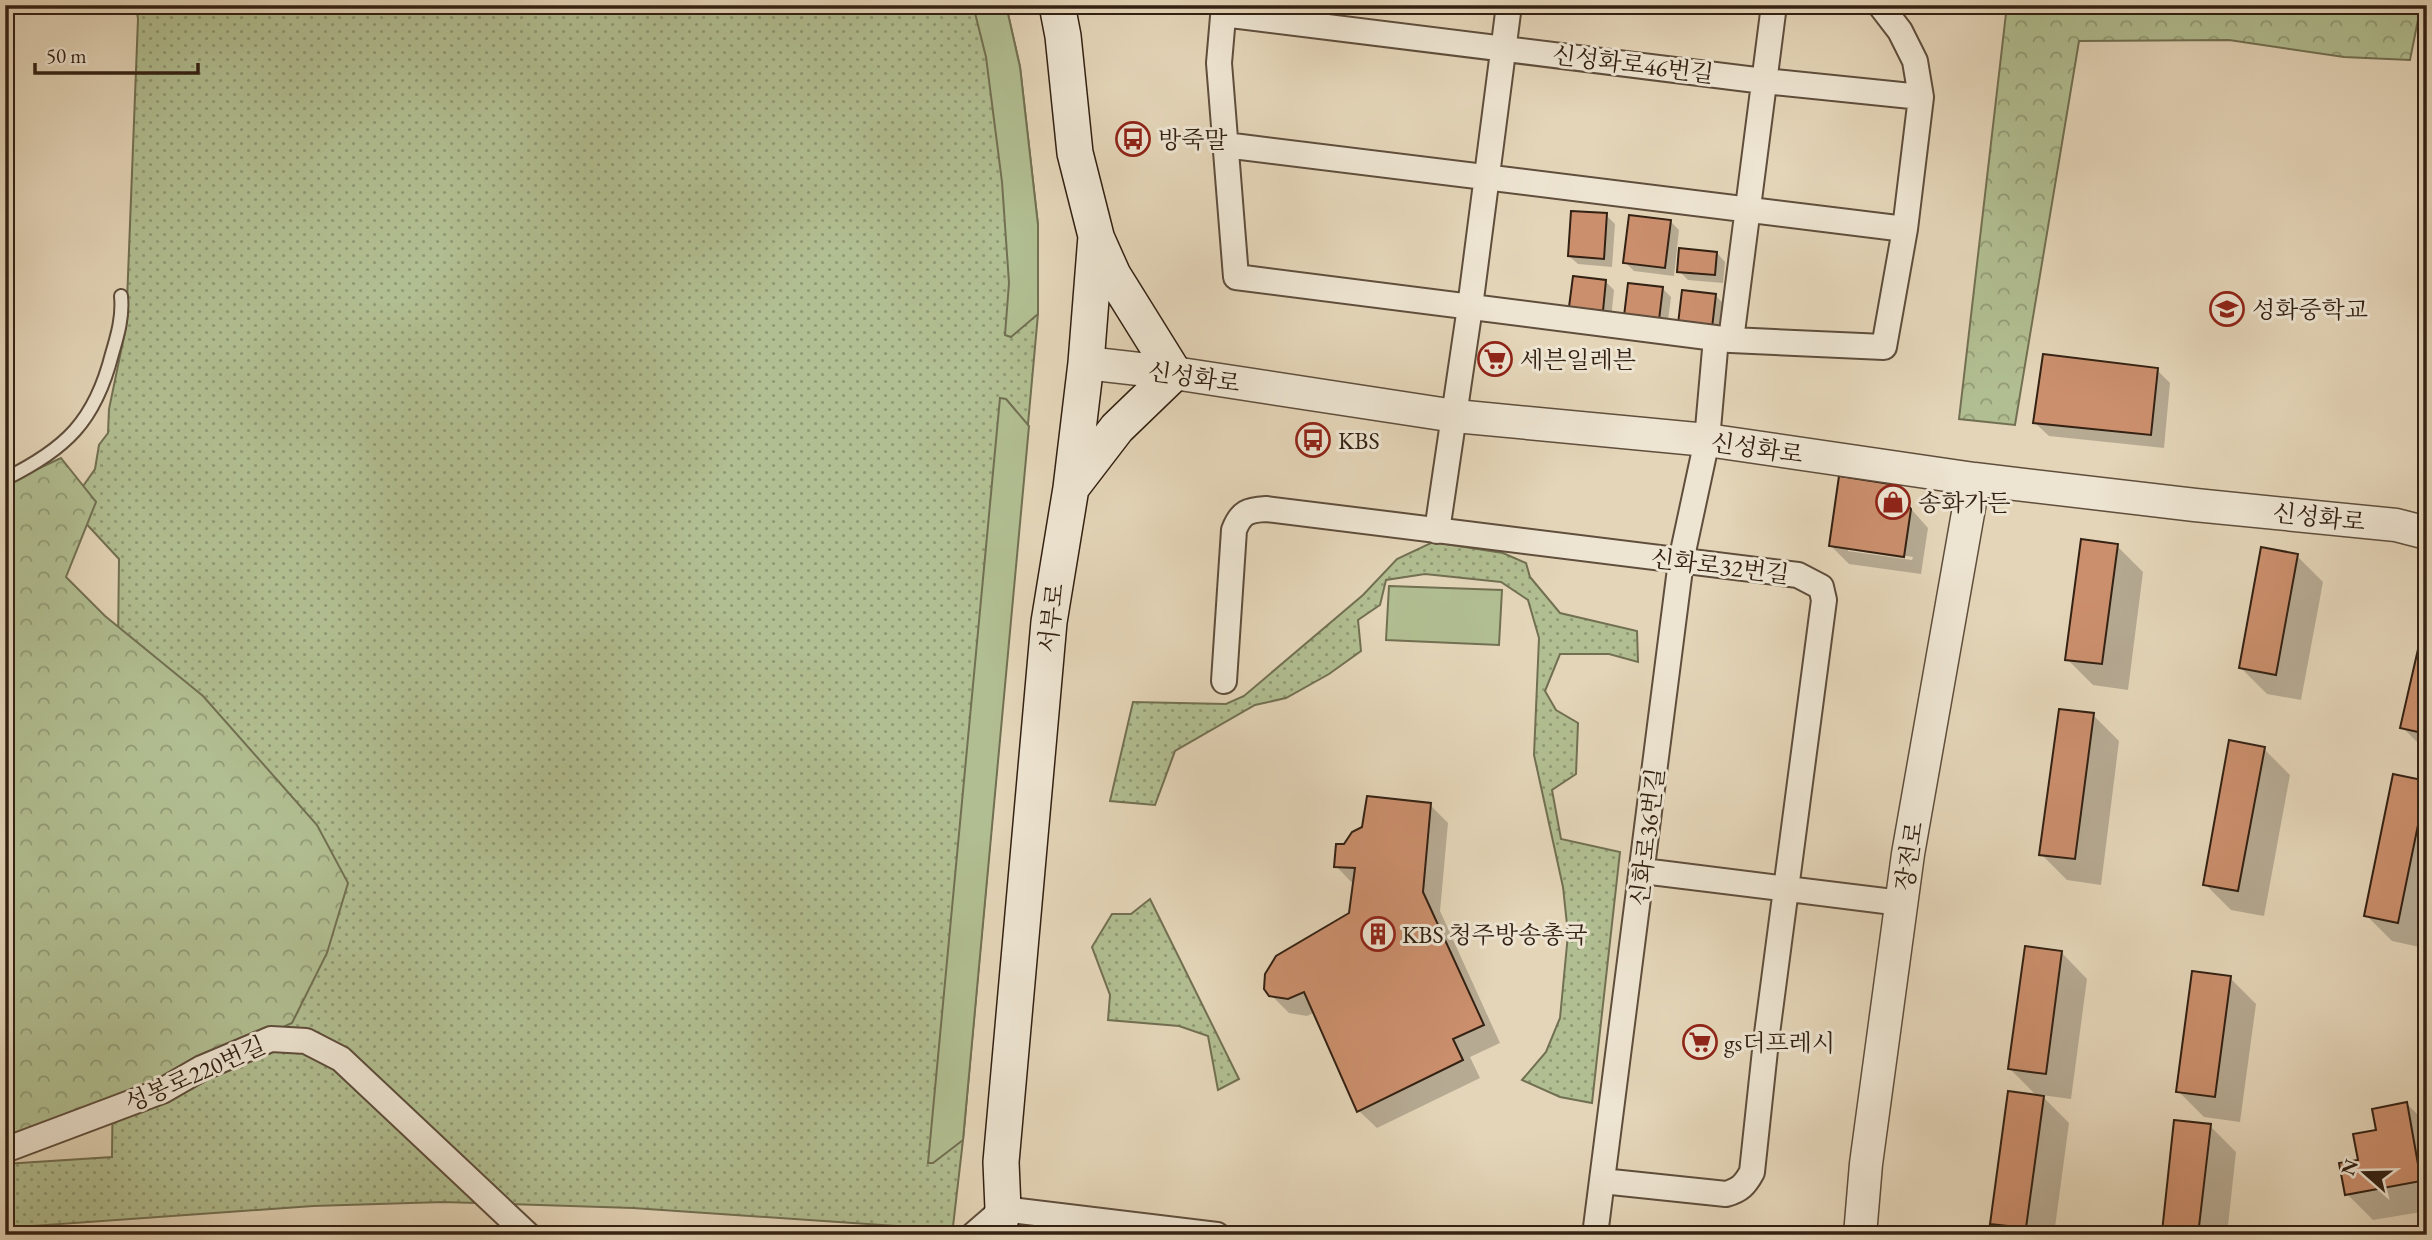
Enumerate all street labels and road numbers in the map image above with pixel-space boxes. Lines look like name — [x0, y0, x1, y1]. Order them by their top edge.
street label: 신성화로46번길 — [1551, 39, 1715, 89]
street label: 신성화로 — [1146, 355, 1242, 399]
street label: 신성화로 — [1709, 426, 1805, 470]
street label: 신성화로 — [2271, 497, 2367, 537]
street label: 신화로32번길 — [1649, 542, 1791, 590]
street label: 서부로 — [1031, 582, 1071, 654]
street label: 신화로36번길 — [1623, 766, 1671, 908]
street label: 장전로 — [1888, 819, 1930, 893]
street label: 성봉로220번길 — [120, 1029, 270, 1119]

